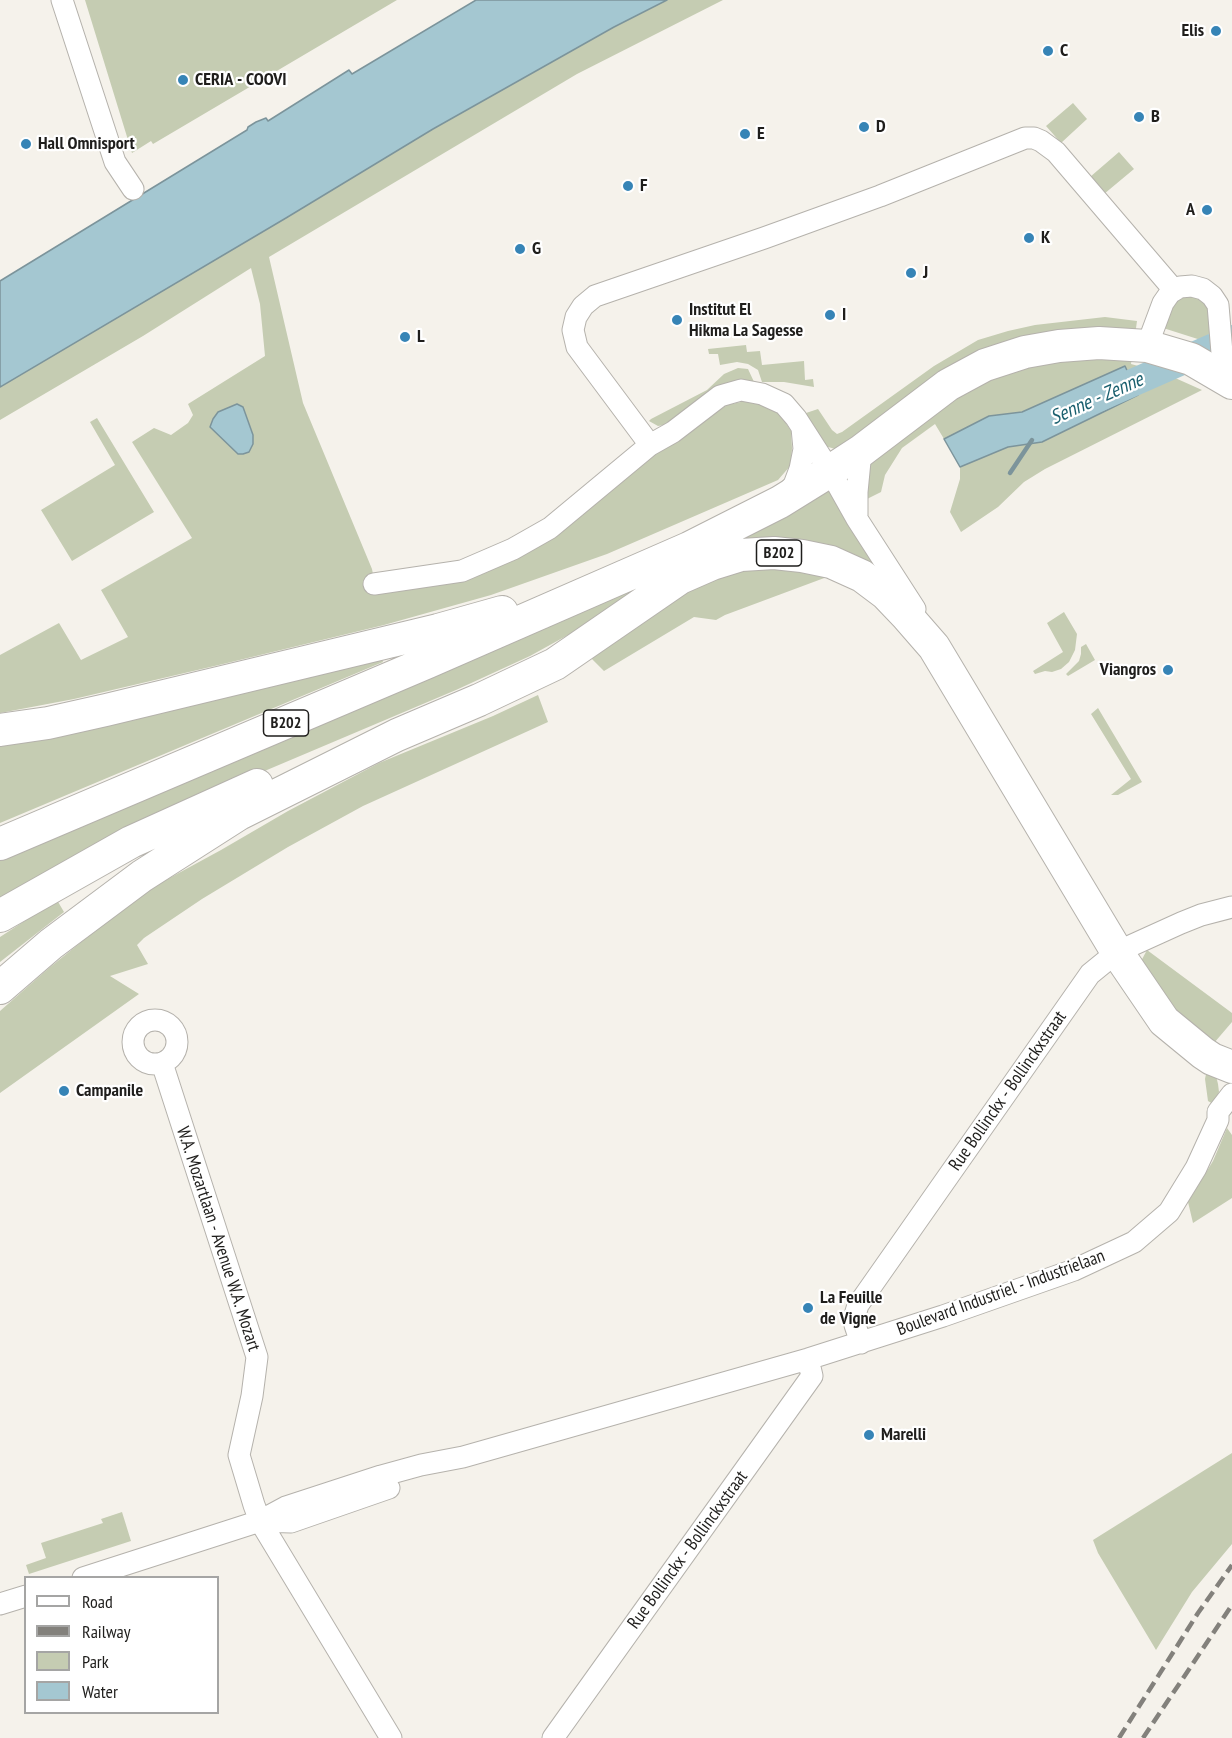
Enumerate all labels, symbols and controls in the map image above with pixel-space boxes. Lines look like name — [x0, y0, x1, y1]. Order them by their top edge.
place label: Elis — [1182, 20, 1204, 42]
marker: Elis — [1209, 24, 1223, 38]
place label: C — [1060, 40, 1068, 62]
marker: C — [1041, 44, 1055, 58]
place label: CERIA - COOVI — [195, 69, 287, 91]
marker: CERIA - COOVI — [176, 73, 190, 87]
place label: B — [1151, 106, 1160, 128]
marker: B — [1132, 110, 1146, 124]
place label: D — [876, 116, 886, 138]
marker: D — [857, 120, 871, 134]
place label: E — [757, 123, 765, 145]
marker: E — [738, 127, 752, 141]
place label: Hall Omnisport — [38, 133, 135, 155]
marker: Hall Omnisport — [19, 137, 33, 151]
place label: F — [640, 175, 648, 197]
marker: F — [621, 179, 635, 193]
place label: A — [1186, 199, 1195, 221]
marker: A — [1200, 203, 1214, 217]
place label: K — [1041, 227, 1050, 249]
marker: K — [1022, 231, 1036, 245]
place label: G — [532, 238, 541, 260]
marker: G — [513, 242, 527, 256]
place label: J — [923, 262, 928, 284]
marker: J — [904, 266, 918, 280]
place label: Institut El Hikma La Sagesse — [689, 299, 803, 342]
place label: I — [842, 304, 846, 326]
marker: I — [823, 308, 837, 322]
marker: Institut El Hikma La Sagesse — [670, 313, 684, 327]
place label: L — [417, 326, 425, 348]
marker: L — [398, 330, 412, 344]
water label: Senne - Zenne — [1047, 368, 1147, 430]
road number: B202 — [756, 540, 802, 566]
place label: Viangros — [1100, 659, 1156, 681]
marker: Viangros — [1161, 663, 1175, 677]
road number: B202 — [264, 710, 308, 736]
street label: Rue Bollinckx - Bollinckxstraat — [945, 1007, 1071, 1175]
place label: Campanile — [76, 1080, 143, 1102]
marker: Campanile — [57, 1084, 71, 1098]
street label: W.A. Mozartlaan - Avenue W.A. Mozart — [171, 1124, 265, 1354]
street label: Boulevard Industriel - Industrielaan — [894, 1245, 1108, 1341]
place label: La Feuille de Vigne — [820, 1287, 883, 1330]
marker: La Feuille de Vigne — [801, 1301, 815, 1315]
place label: Marelli — [881, 1424, 926, 1446]
marker: Marelli — [862, 1428, 876, 1442]
street label: Rue Bollinckx - Bollinckxstraat — [623, 1467, 753, 1633]
legend — [24, 1576, 219, 1714]
text: Road — [82, 1590, 113, 1613]
text: Railway — [82, 1620, 131, 1643]
text: Park — [82, 1650, 109, 1673]
text: Water — [82, 1680, 118, 1703]

